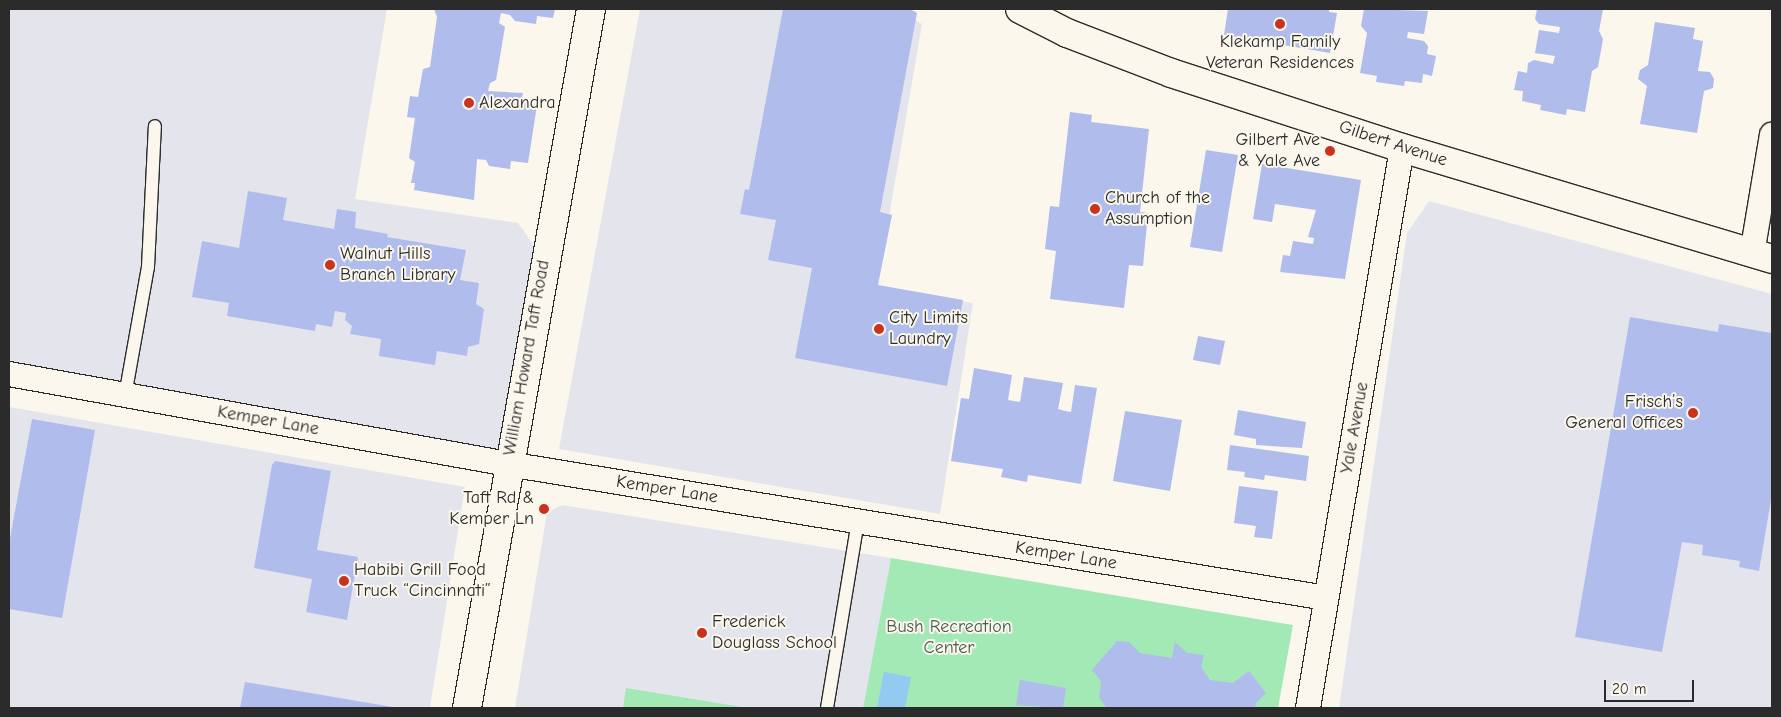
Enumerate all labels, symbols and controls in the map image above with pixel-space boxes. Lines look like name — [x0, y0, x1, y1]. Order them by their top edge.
marker: Klekamp Family Veteran Residences — [1274, 18, 1286, 30]
place label: Klekamp Family Veteran Residences — [1206, 32, 1354, 74]
place label: Alexandra — [479, 92, 555, 114]
marker: Alexandra — [463, 97, 475, 109]
street label: Gilbert Avenue — [1336, 116, 1450, 172]
place label: Gilbert Ave & Yale Ave — [1235, 130, 1320, 172]
marker: Gilbert Ave & Yale Ave — [1324, 145, 1336, 157]
place label: Church of the Assumption — [1105, 188, 1210, 230]
marker: Church of the Assumption — [1089, 203, 1101, 215]
place label: Walnut Hills Branch Library — [340, 244, 456, 286]
marker: Walnut Hills Branch Library — [324, 259, 336, 271]
street label: William Howard Taft Road — [499, 259, 555, 457]
place label: City Limits Laundry — [889, 308, 968, 350]
marker: City Limits Laundry — [873, 323, 885, 335]
street label: Yale Avenue — [1336, 380, 1374, 476]
place label: Frisch’s General Offices — [1565, 392, 1683, 434]
street label: Kemper Lane — [216, 401, 320, 441]
marker: Frisch’s General Offices — [1687, 407, 1699, 419]
street label: Kemper Lane — [615, 471, 719, 509]
place label: Taft Rd & Kemper Ln — [449, 488, 534, 530]
marker: Taft Rd & Kemper Ln — [538, 503, 550, 515]
street label: Kemper Lane — [1014, 537, 1118, 575]
place label: Habibi Grill Food Truck “Cincinnati” — [354, 560, 491, 602]
marker: Habibi Grill Food Truck “Cincinnati” — [338, 575, 350, 587]
place label: Frederick Douglass School — [712, 612, 837, 654]
park label: Bush Recreation Center — [886, 617, 1012, 660]
marker: Frederick Douglass School — [696, 627, 708, 639]
scale bar — [1606, 670, 1696, 702]
text: 20 m — [1612, 680, 1646, 698]

